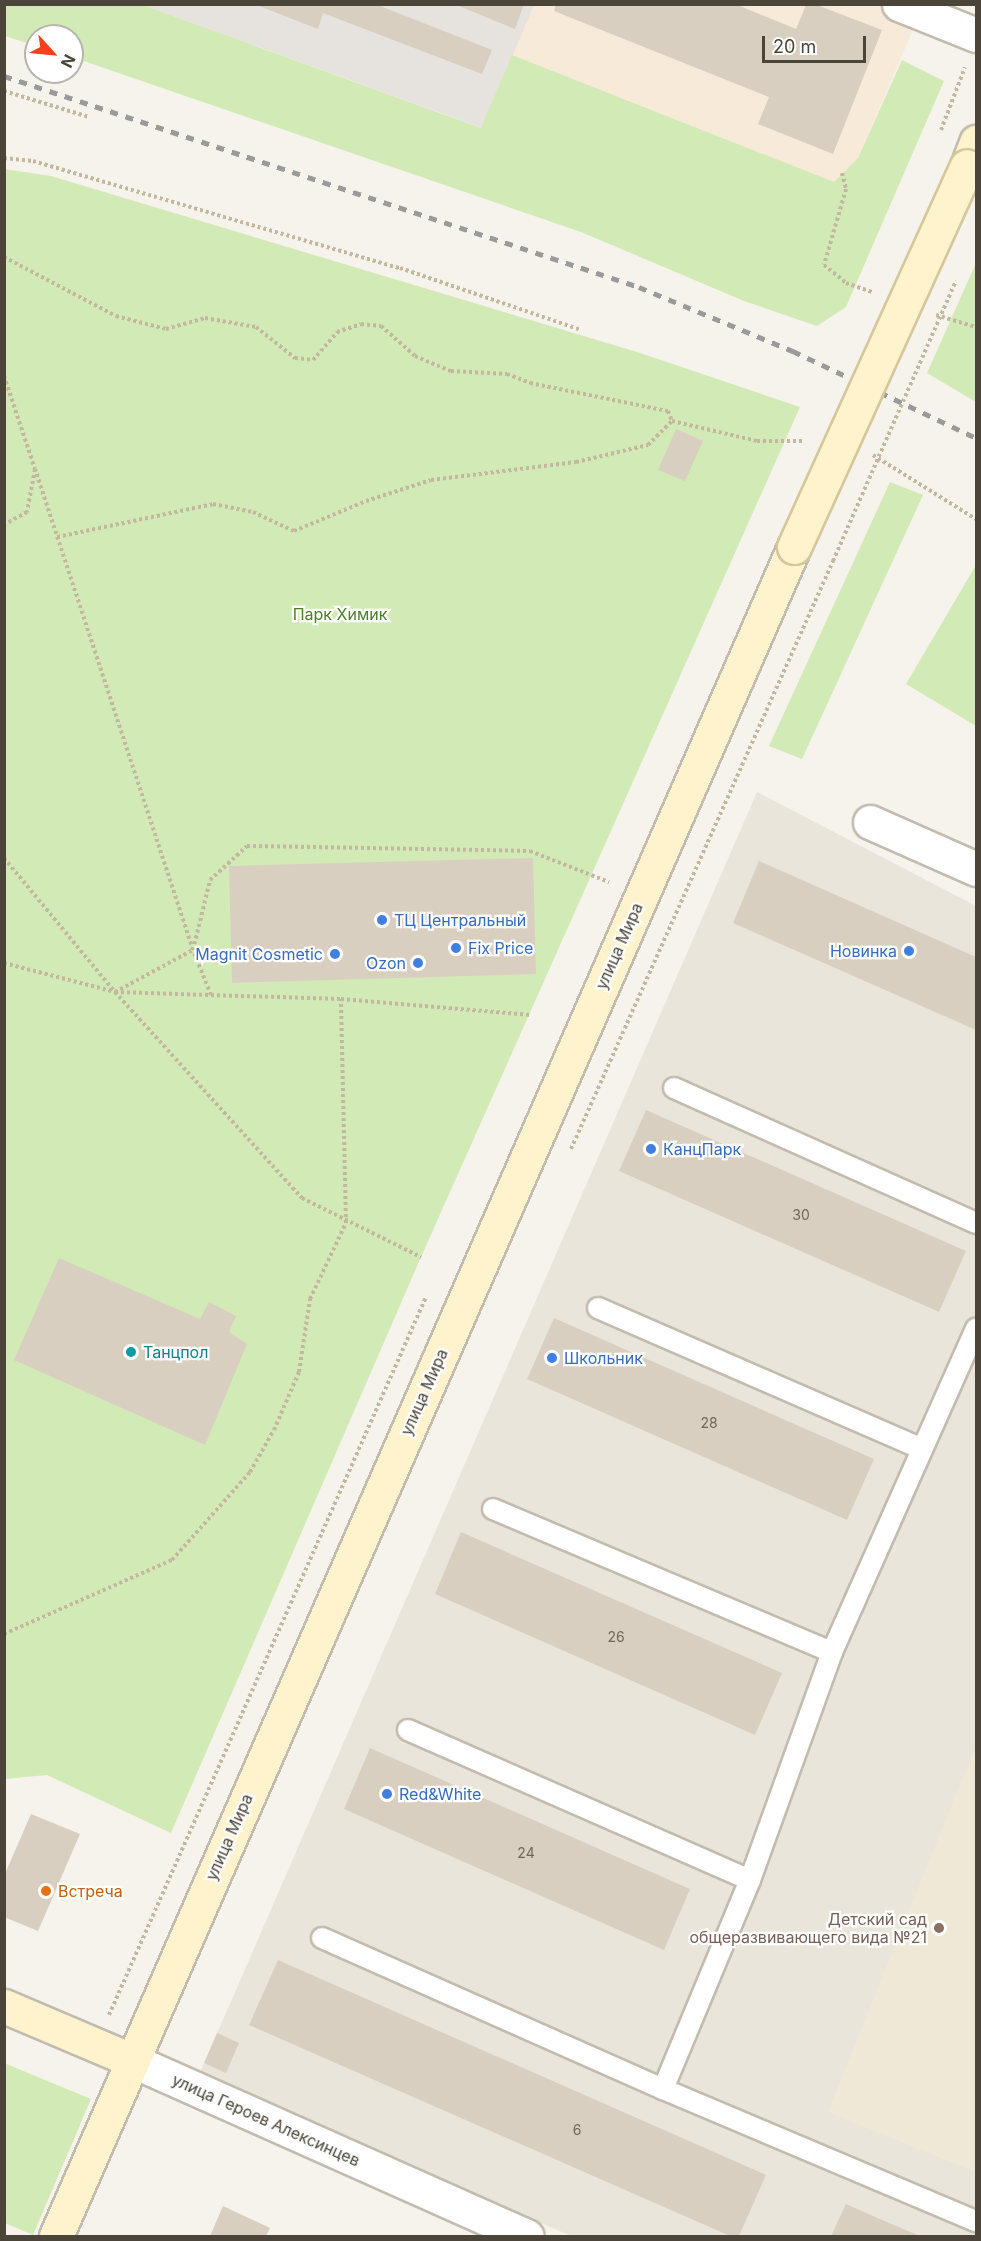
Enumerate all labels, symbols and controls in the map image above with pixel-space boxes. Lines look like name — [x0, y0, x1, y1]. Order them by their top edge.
north arrow — [24, 24, 84, 84]
scale bar — [765, 24, 868, 62]
text: 20 m — [773, 36, 816, 57]
text: N — [57, 51, 80, 71]
park label: Парк Химик — [293, 604, 387, 624]
street label: улица Мира — [591, 900, 647, 992]
place label: ТЦ Центральный — [394, 910, 526, 930]
marker: ТЦ Центральный — [375, 913, 389, 927]
place label: Fix Price — [468, 938, 533, 958]
marker: Fix Price — [449, 941, 463, 955]
place label: Новинка — [830, 941, 897, 961]
place label: Magnit Cosmetic — [195, 944, 323, 964]
marker: Новинка — [902, 944, 916, 958]
marker: Magnit Cosmetic — [328, 947, 342, 961]
place label: Ozon — [366, 953, 406, 973]
marker: Ozon — [411, 956, 425, 970]
place label: КанцПарк — [663, 1139, 741, 1159]
marker: КанцПарк — [644, 1142, 658, 1156]
house number: 30 — [792, 1207, 810, 1223]
place label: Танцпол — [143, 1342, 208, 1362]
marker: Танцпол — [124, 1345, 138, 1359]
street label: улица Мира — [396, 1346, 452, 1438]
place label: Школьник — [564, 1348, 643, 1368]
marker: Школьник — [545, 1351, 559, 1365]
house number: 28 — [700, 1415, 718, 1431]
house number: 26 — [607, 1629, 625, 1645]
place label: Red&White — [399, 1784, 481, 1804]
marker: Red&White — [380, 1787, 394, 1801]
street label: улица Мира — [201, 1791, 257, 1883]
house number: 24 — [517, 1845, 535, 1861]
place label: Встреча — [58, 1881, 123, 1901]
marker: Встреча — [39, 1884, 53, 1898]
place label: Детский сад общеразвивающего вида №21 — [689, 1909, 927, 1947]
marker: Детский сад общеразвивающего вида №21 — [932, 1921, 946, 1935]
street label: улица Героев Алексинцев — [169, 2070, 363, 2170]
house number: 6 — [573, 2122, 581, 2138]

